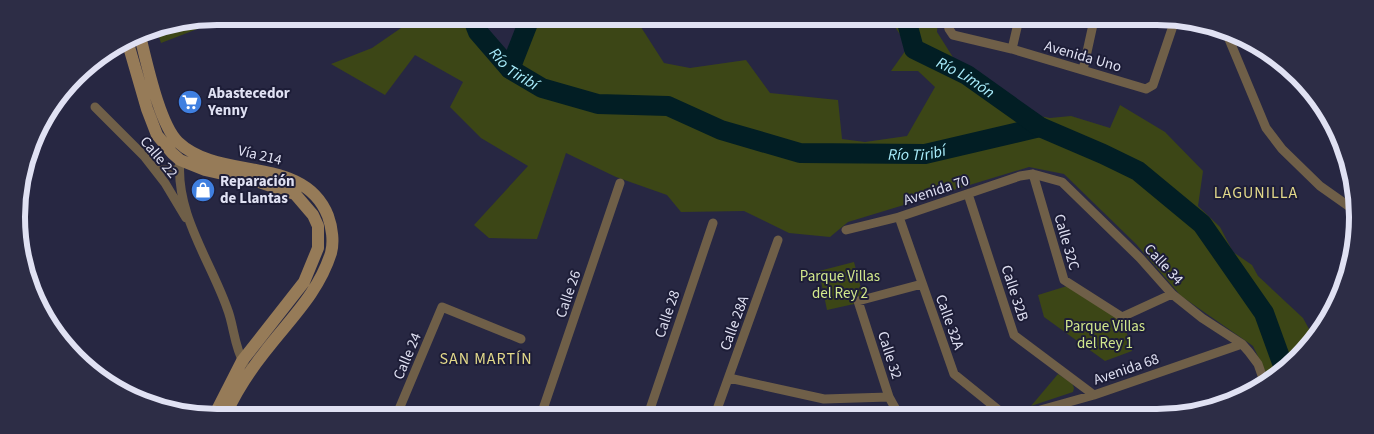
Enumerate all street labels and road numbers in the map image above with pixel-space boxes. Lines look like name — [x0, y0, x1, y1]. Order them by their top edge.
street label: Avenida Uno — [1042, 35, 1124, 77]
street label: Calle 22 — [135, 132, 182, 183]
street label: Vía 214 — [236, 140, 284, 171]
street label: Avenida 70 — [901, 170, 972, 211]
street label: Calle 32C — [1048, 212, 1085, 273]
street label: Calle 34 — [1139, 239, 1188, 290]
street label: Calle 32B — [996, 262, 1034, 324]
street label: Calle 26 — [551, 268, 586, 321]
street label: Calle 28 — [650, 288, 685, 341]
street label: Calle 28A — [715, 292, 754, 354]
street label: Calle 32A — [930, 292, 969, 353]
street label: Calle 24 — [388, 329, 427, 383]
street label: Calle 32 — [872, 329, 907, 382]
street label: Avenida 68 — [1091, 348, 1162, 390]

